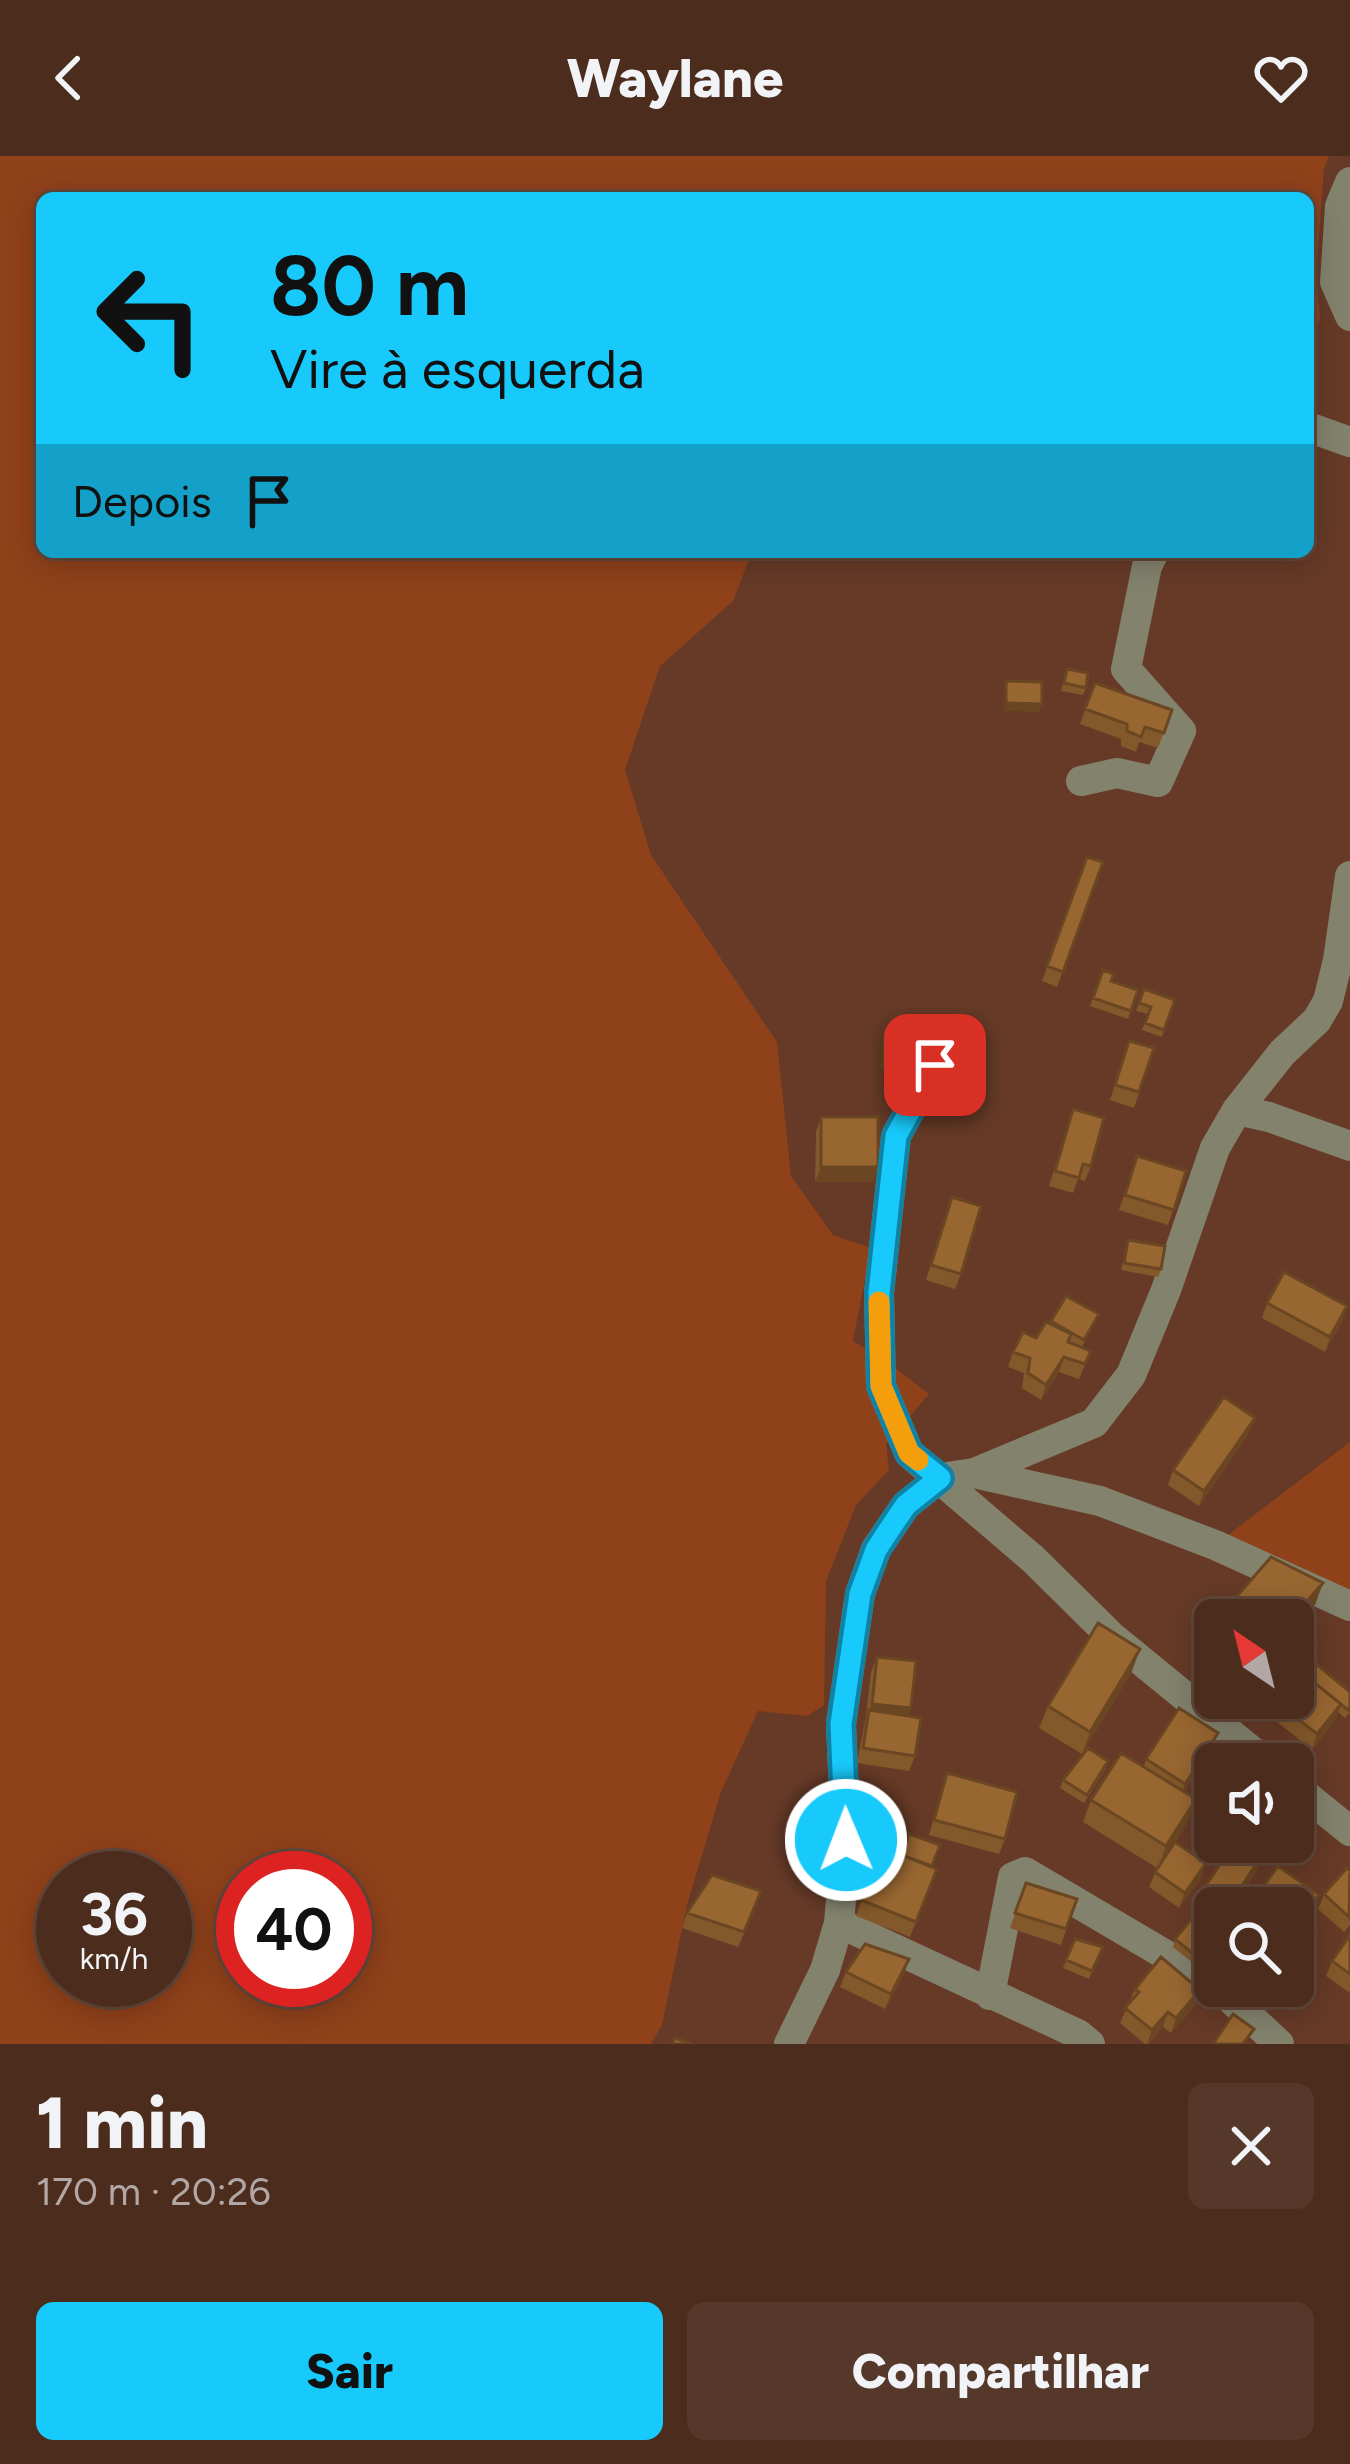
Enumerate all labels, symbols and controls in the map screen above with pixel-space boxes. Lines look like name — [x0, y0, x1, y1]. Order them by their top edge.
icon: back — [36, 45, 102, 111]
icon: heart — [1248, 45, 1314, 111]
text: Waylane — [567, 46, 783, 111]
text: 80 m — [270, 235, 469, 336]
icon: left — [72, 240, 228, 396]
text: Vire à esquerda — [270, 337, 645, 402]
icon: arrive — [236, 468, 302, 534]
text: Depois — [72, 474, 212, 528]
pin — [884, 1014, 986, 1116]
icon: arrive — [902, 1032, 968, 1098]
north arrow — [1194, 1599, 1314, 1719]
map controls — [1194, 1599, 1314, 2007]
button: sound — [1194, 1743, 1314, 1863]
position arrow — [783, 1777, 909, 1903]
speed limit sign: 40 — [216, 1851, 372, 2007]
text: 36 — [80, 1878, 148, 1950]
button: search — [1194, 1887, 1314, 2007]
text: km/h — [80, 1940, 148, 1977]
text: 1 min — [36, 2080, 208, 2166]
button: close — [1188, 2083, 1314, 2209]
text: 170 m · 20:26 — [36, 2168, 271, 2215]
button: Sair — [36, 2302, 663, 2440]
button: Compartilhar — [687, 2302, 1314, 2440]

